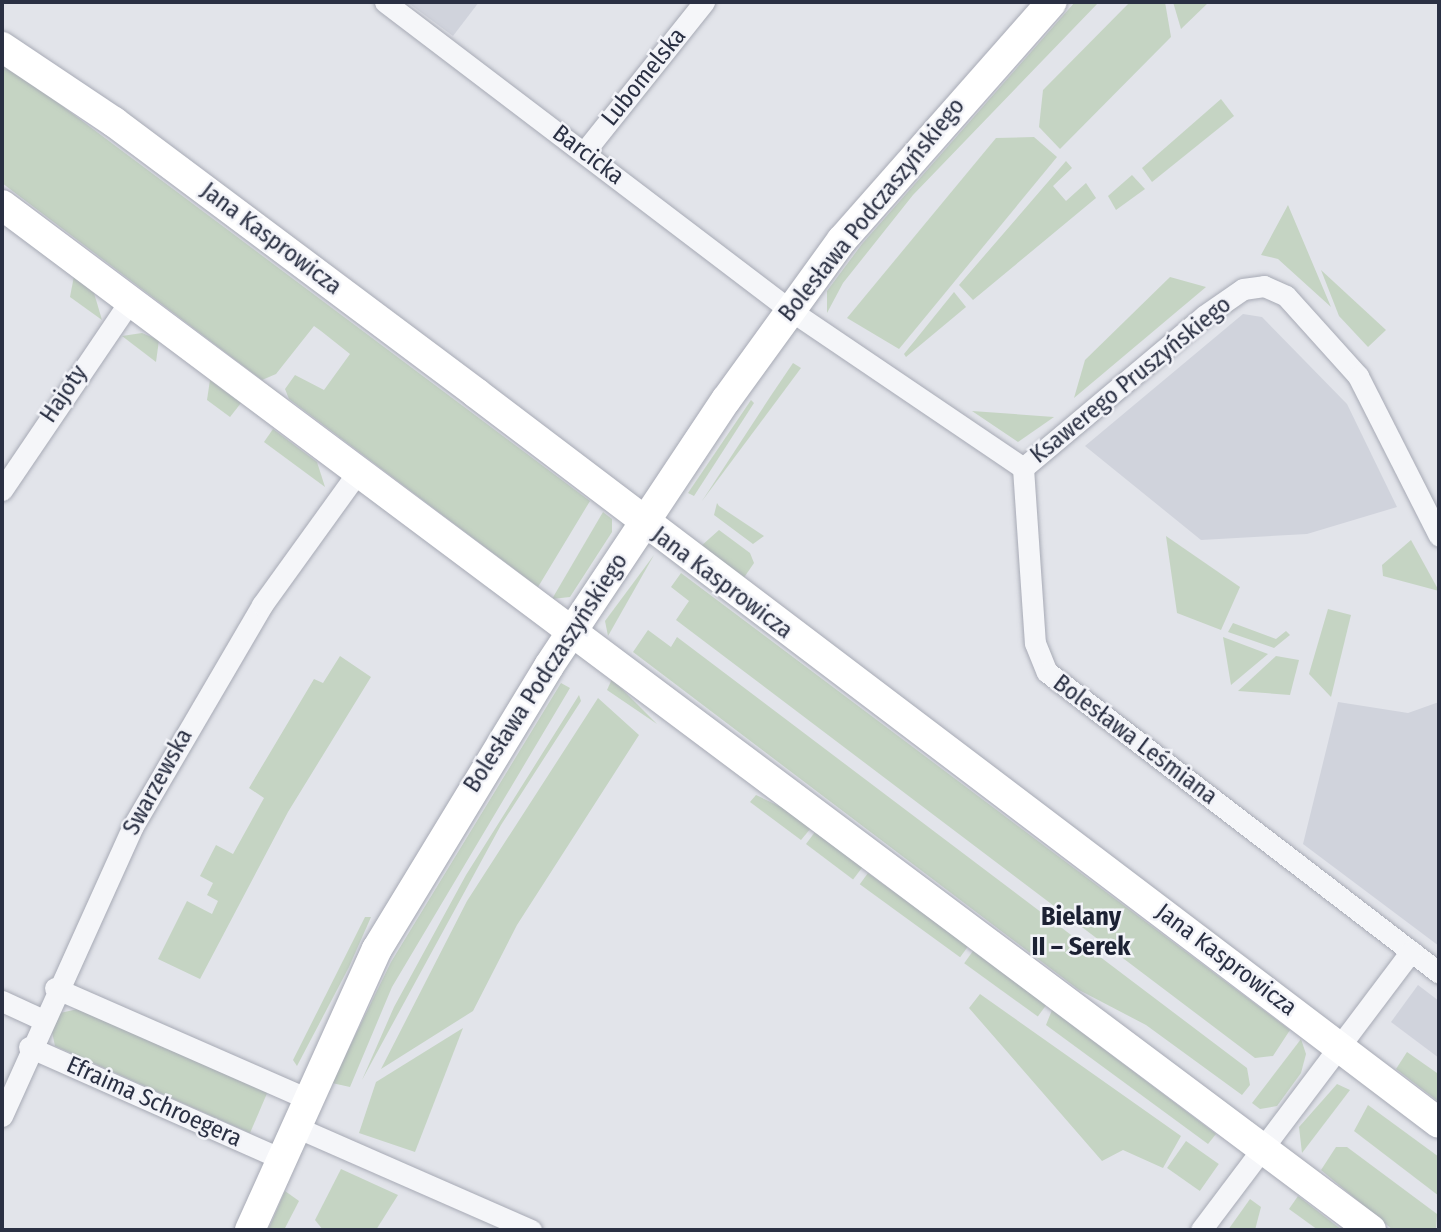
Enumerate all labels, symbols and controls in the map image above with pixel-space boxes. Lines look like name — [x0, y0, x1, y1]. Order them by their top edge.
street label: Lubomelska — [596, 22, 692, 132]
street label: Bolesława Podczaszyńskiego — [773, 92, 971, 328]
street label: Barcicka — [547, 119, 629, 191]
street label: Jana Kasprowicza — [195, 177, 347, 301]
street label: Ksawerego Pruszyńskiego — [1025, 290, 1237, 470]
street label: Hajoty — [34, 360, 94, 428]
street label: Jana Kasprowicza — [646, 521, 798, 645]
street label: Bolesława Podczaszyńskiego — [458, 548, 634, 798]
street label: Bolesława Leśmiana — [1047, 669, 1223, 811]
street label: Swarzewska — [117, 724, 199, 840]
street label: Jana Kasprowicza — [1150, 898, 1302, 1022]
district label: Bielany II – Serek — [1031, 901, 1131, 962]
street label: Efraima Schroegera — [62, 1050, 246, 1154]

